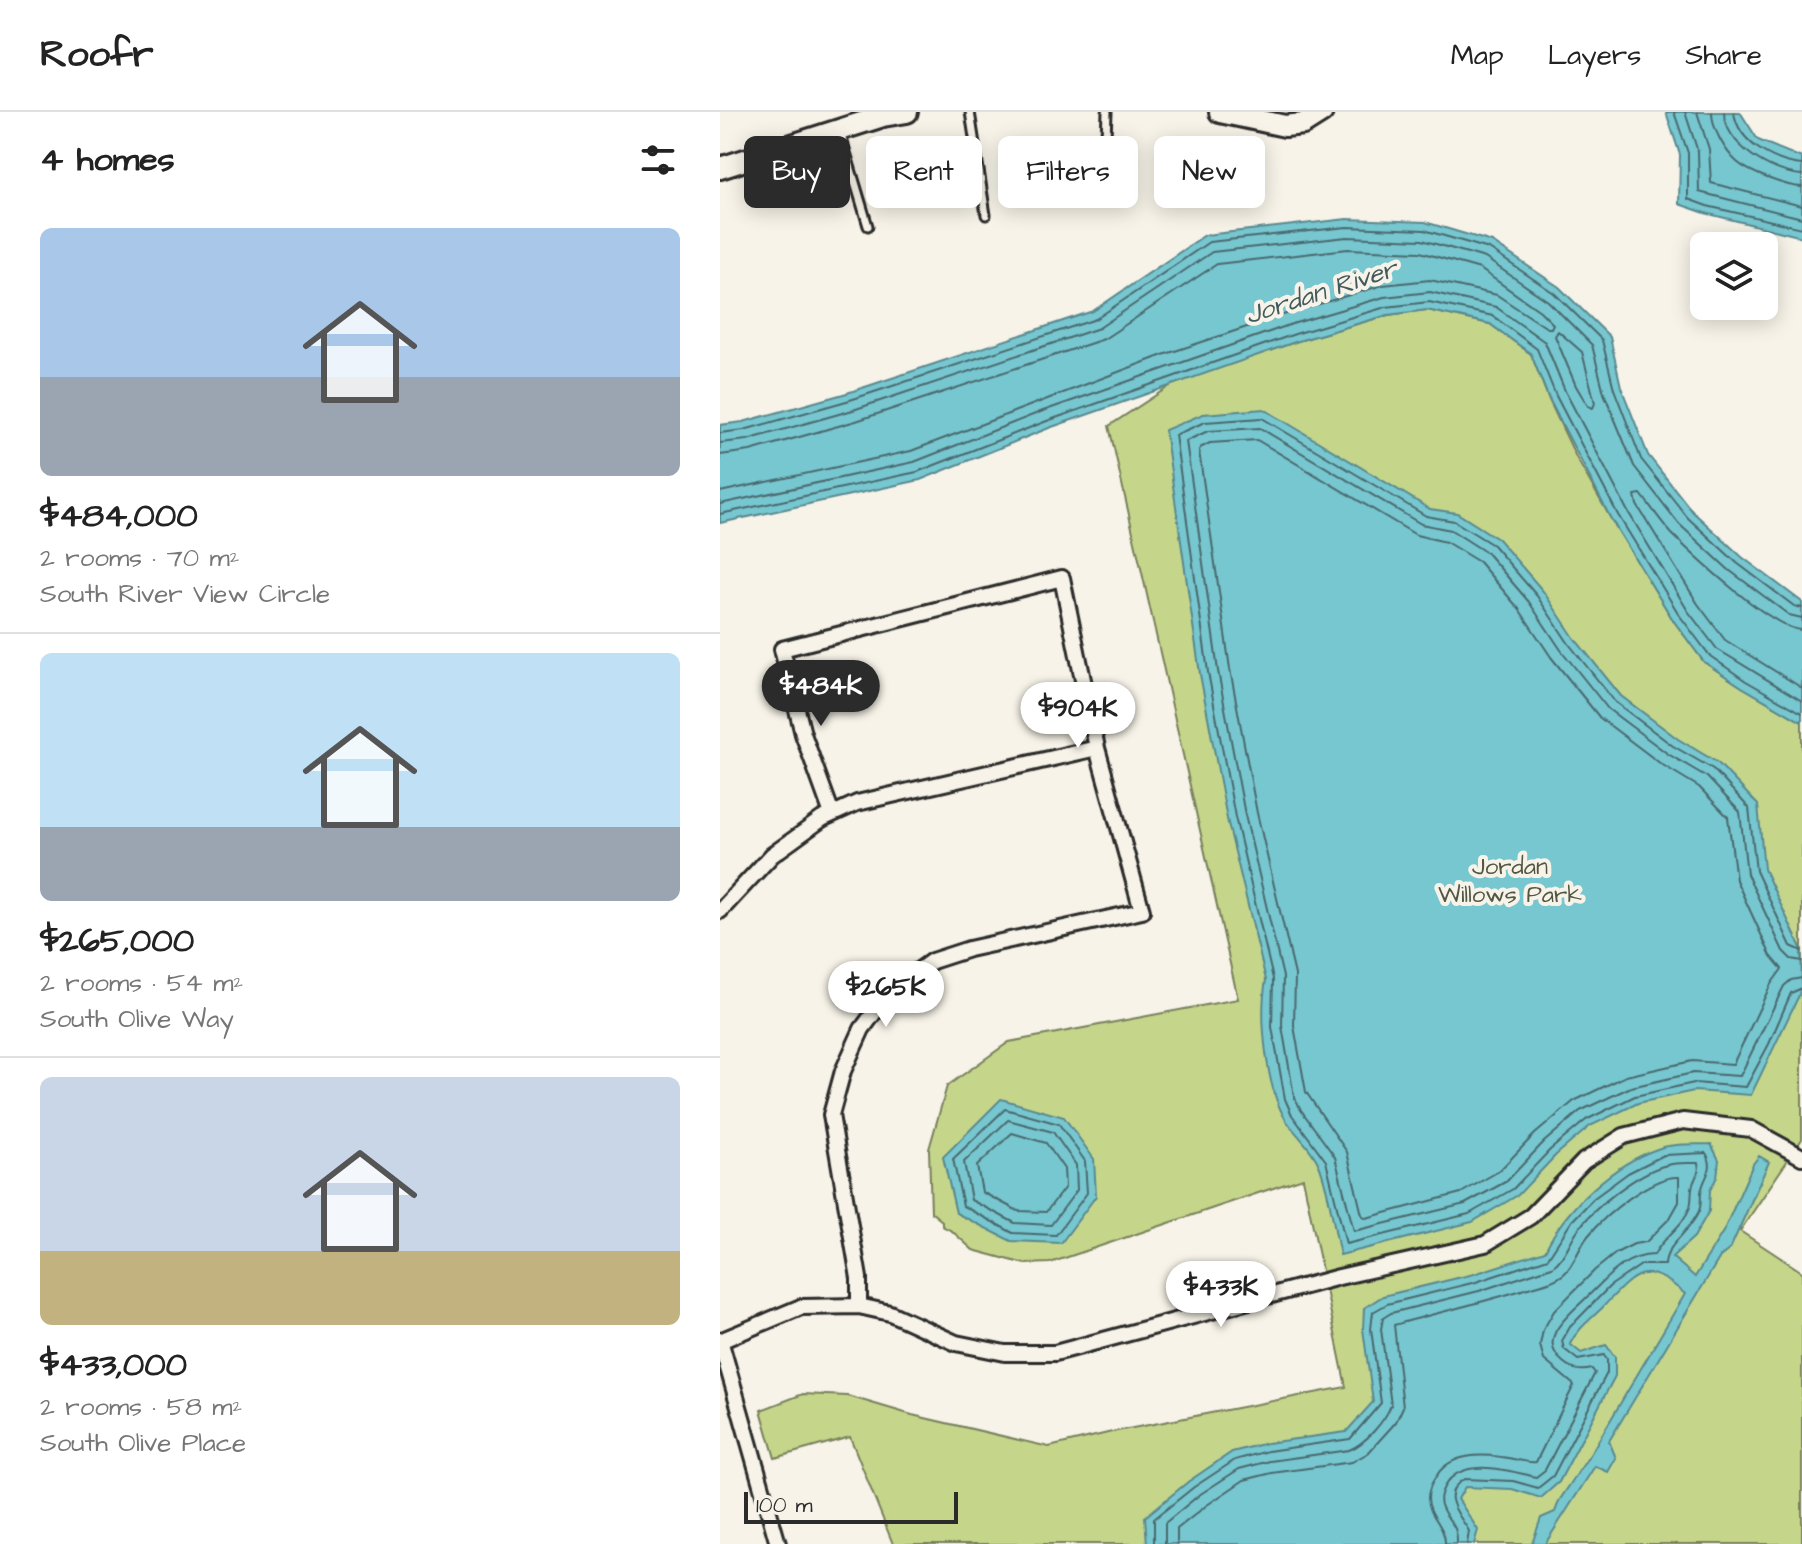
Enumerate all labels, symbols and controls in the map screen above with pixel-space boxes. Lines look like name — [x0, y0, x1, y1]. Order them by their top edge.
text: Roofr — [40, 29, 153, 81]
text: Map — [1451, 36, 1504, 75]
text: Layers — [1548, 36, 1641, 75]
text: Share — [1685, 36, 1762, 75]
text: 4 homes — [40, 136, 175, 184]
chip: Buy — [744, 136, 850, 208]
chip: Rent — [866, 136, 982, 208]
chip: Filters — [998, 136, 1138, 208]
chip: New — [1154, 136, 1265, 208]
icon: filters — [636, 138, 680, 182]
map controls — [1690, 232, 1778, 320]
button: layers — [1690, 232, 1778, 320]
water label: Jordan River — [1241, 250, 1404, 333]
icon: home — [288, 280, 432, 424]
text: $484,000 — [40, 492, 198, 540]
text: 2 rooms · 70 m² — [40, 540, 239, 576]
text: South River View Circle — [40, 576, 330, 612]
pin: $484K — [765, 660, 877, 728]
text: $484K — [780, 668, 862, 704]
pin: $904K — [1022, 682, 1134, 750]
text: $904K — [1038, 690, 1118, 726]
icon: home — [288, 705, 432, 849]
park label: Jordan Willows Park — [1438, 850, 1582, 912]
text: $265,000 — [40, 917, 194, 965]
pin: $265K — [830, 961, 942, 1029]
text: 2 rooms · 54 m² — [40, 965, 243, 1001]
text: $265K — [846, 969, 926, 1005]
text: South Olive Way — [40, 1001, 234, 1037]
icon: home — [288, 1129, 432, 1273]
pin: $433K — [1165, 1261, 1277, 1329]
text: $433K — [1184, 1269, 1258, 1305]
text: $433,000 — [40, 1341, 187, 1389]
text: 2 rooms · 58 m² — [40, 1389, 242, 1425]
text: South Olive Place — [40, 1425, 246, 1461]
scale bar — [744, 1488, 958, 1524]
text: 100 m — [756, 1490, 813, 1521]

